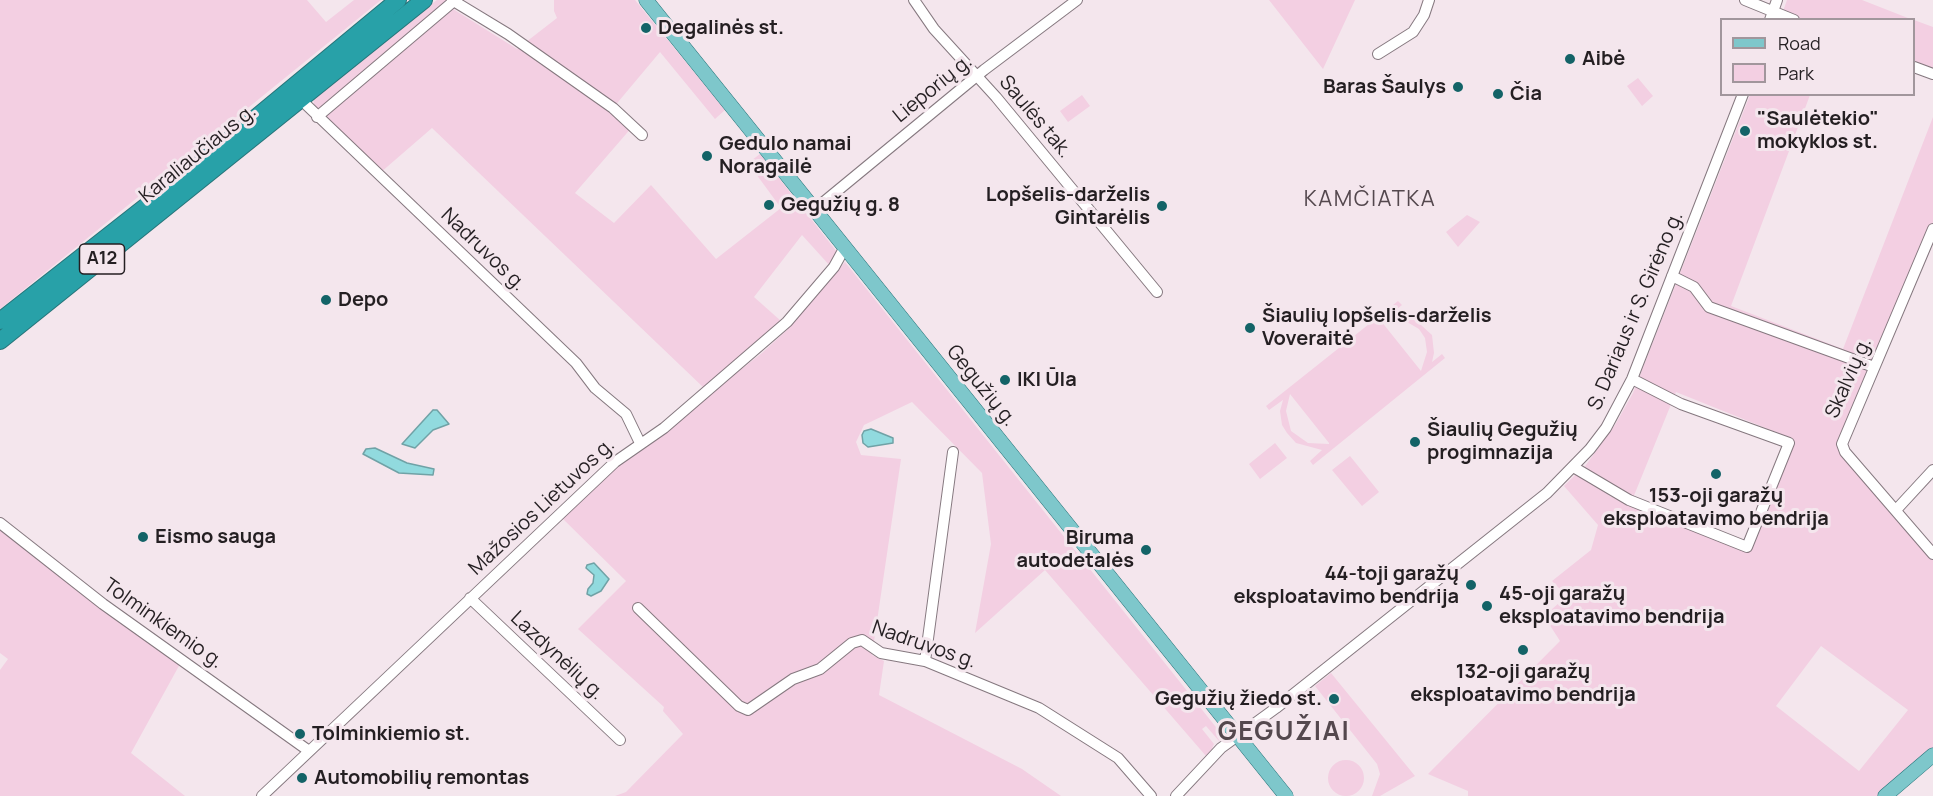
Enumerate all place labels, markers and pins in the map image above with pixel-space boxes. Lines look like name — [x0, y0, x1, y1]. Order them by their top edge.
place label: Degalinės st. — [658, 16, 784, 40]
marker: Degalinės st. — [639, 21, 653, 35]
place label: Aibė — [1582, 47, 1625, 71]
marker: Aibė — [1563, 52, 1577, 66]
place label: Baras Šaulys — [1323, 75, 1446, 99]
marker: Baras Šaulys — [1451, 80, 1465, 94]
place label: Čia — [1510, 82, 1542, 106]
marker: Čia — [1491, 87, 1505, 101]
place label: "Saulėtekio" mokyklos st. — [1757, 107, 1879, 154]
marker: "Saulėtekio" mokyklos st. — [1738, 124, 1752, 138]
place label: Gedulo namai Noragailė — [719, 132, 852, 179]
marker: Gedulo namai Noragailė — [700, 149, 714, 163]
place label: Lopšelis-darželis Gintarėlis — [986, 183, 1150, 230]
place label: Gegužių g. 8 — [781, 193, 900, 217]
marker: Gegužių g. 8 — [762, 198, 776, 212]
marker: Lopšelis-darželis Gintarėlis — [1155, 199, 1169, 213]
place label: Depo — [338, 288, 388, 312]
marker: Depo — [319, 293, 333, 307]
place label: Šiaulių lopšelis-darželis Voveraitė — [1262, 304, 1492, 351]
marker: Šiaulių lopšelis-darželis Voveraitė — [1243, 321, 1257, 335]
place label: IKI Ūla — [1017, 368, 1077, 392]
marker: IKI Ūla — [998, 373, 1012, 387]
place label: Šiaulių Gegužių progimnazija — [1427, 418, 1578, 465]
marker: Šiaulių Gegužių progimnazija — [1408, 435, 1422, 449]
marker: 153-oji garažų eksploatavimo bendrija — [1709, 467, 1723, 481]
place label: 153-oji garažų eksploatavimo bendrija — [1603, 484, 1829, 531]
place label: Eismo sauga — [155, 525, 276, 549]
place label: Biruma autodetalės — [1016, 526, 1134, 573]
marker: Eismo sauga — [136, 530, 150, 544]
marker: Biruma autodetalės — [1139, 543, 1153, 557]
place label: 44-toji garažų eksploatavimo bendrija — [1234, 562, 1459, 609]
marker: 44-toji garažų eksploatavimo bendrija — [1464, 578, 1478, 592]
place label: 45-oji garažų eksploatavimo bendrija — [1499, 582, 1724, 629]
marker: 45-oji garažų eksploatavimo bendrija — [1480, 599, 1494, 613]
marker: 132-oji garažų eksploatavimo bendrija — [1516, 643, 1530, 657]
place label: 132-oji garažų eksploatavimo bendrija — [1410, 660, 1636, 707]
place label: Gegužių žiedo st. — [1155, 687, 1322, 711]
marker: Gegužių žiedo st. — [1327, 692, 1341, 706]
place label: Tolminkiemio st. — [312, 722, 470, 746]
marker: Tolminkiemio st. — [293, 727, 307, 741]
place label: Automobilių remontas — [314, 766, 529, 790]
marker: Automobilių remontas — [295, 771, 309, 785]

